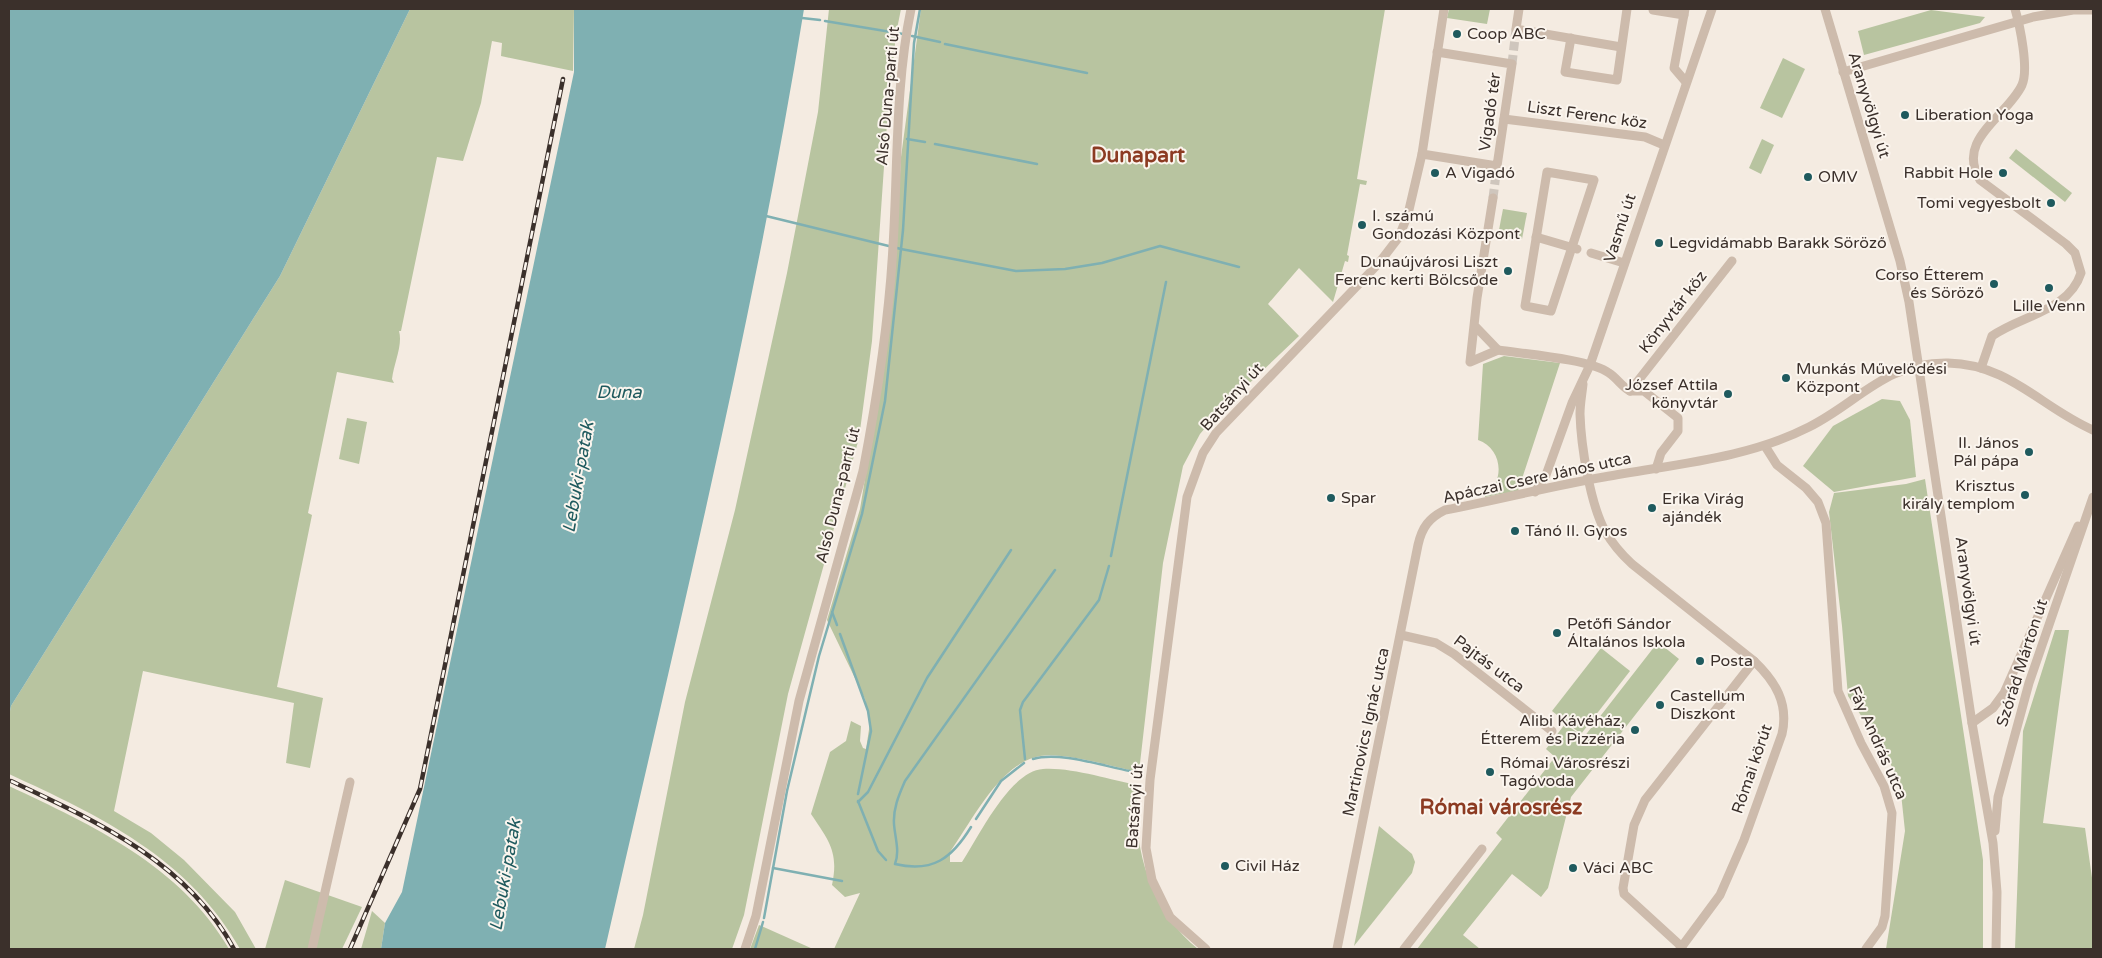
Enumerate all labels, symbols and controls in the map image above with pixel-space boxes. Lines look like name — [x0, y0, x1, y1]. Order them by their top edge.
place label: Coop ABC — [1467, 24, 1546, 44]
street label: Alsó Duna-parti út — [872, 26, 904, 166]
marker: Coop ABC — [1451, 28, 1463, 40]
street label: Aranyvölgyi út — [1843, 50, 1895, 160]
street label: Vigadó tér — [1475, 71, 1506, 153]
street label: Liszt Ferenc köz — [1526, 97, 1648, 133]
place label: Liberation Yoga — [1915, 105, 2034, 125]
marker: Liberation Yoga — [1899, 109, 1911, 121]
district label: Dunapart — [1091, 143, 1185, 168]
place label: A Vigadó — [1445, 163, 1515, 183]
place label: Rabbit Hole — [1904, 163, 1993, 183]
marker: A Vigadó — [1429, 167, 1441, 179]
place label: OMV — [1818, 167, 1858, 187]
marker: Rabbit Hole — [1997, 167, 2009, 179]
marker: OMV — [1802, 171, 1814, 183]
street label: Vasmű út — [1599, 191, 1641, 265]
place label: Tomi vegyesbolt — [1917, 193, 2041, 213]
marker: Tomi vegyesbolt — [2045, 197, 2057, 209]
place label: I. számú Gondozási Központ — [1372, 206, 1520, 244]
marker: I. számú Gondozási Központ — [1356, 219, 1368, 231]
place label: Legvidámabb Barakk Söröző — [1669, 233, 1887, 253]
marker: Legvidámabb Barakk Söröző — [1653, 237, 1665, 249]
place label: Dunaújvárosi Liszt Ferenc kerti Bölcsőde — [1335, 252, 1498, 290]
marker: Dunaújvárosi Liszt Ferenc kerti Bölcsőde — [1502, 265, 1514, 277]
place label: Corso Étterem és Söröző — [1875, 265, 1984, 303]
street label: Könyvtár köz — [1635, 267, 1711, 357]
marker: Corso Étterem és Söröző — [1988, 278, 2000, 290]
marker: Lille Venn — [2043, 282, 2055, 294]
place label: Lille Venn — [2012, 296, 2086, 316]
street label: Batsányi út — [1196, 359, 1268, 435]
place label: Munkás Művelődési Központ — [1796, 359, 1947, 397]
marker: Munkás Művelődési Központ — [1780, 372, 1792, 384]
place label: József Attila könyvtár — [1625, 375, 1719, 413]
water label: Duna — [596, 381, 643, 403]
marker: József Attila könyvtár — [1722, 388, 1734, 400]
water label: Lebuki-patak — [557, 418, 599, 534]
street label: Alsó Duna-parti út — [811, 425, 865, 565]
place label: II. János Pál pápa — [1953, 433, 2019, 471]
marker: II. János Pál pápa — [2023, 446, 2035, 458]
street label: Apáczai Csere János utca — [1441, 448, 1633, 508]
place label: Krisztus király templom — [1902, 476, 2015, 514]
place label: Spar — [1341, 488, 1377, 508]
place label: Erika Virág ajándék — [1662, 489, 1744, 527]
marker: Krisztus király templom — [2019, 489, 2031, 501]
marker: Spar — [1325, 492, 1337, 504]
marker: Erika Virág ajándék — [1646, 502, 1658, 514]
place label: Tánó II. Gyros — [1525, 521, 1628, 541]
marker: Tánó II. Gyros — [1509, 525, 1521, 537]
street label: Aranyvölgyi út — [1950, 535, 1986, 647]
street label: Szórád Márton út — [1992, 597, 2052, 729]
place label: Petőfi Sándor Általános Iskola — [1567, 614, 1686, 652]
marker: Petőfi Sándor Általános Iskola — [1551, 627, 1563, 639]
street label: Pajtás utca — [1450, 631, 1528, 697]
street label: Martinovics Ignác utca — [1338, 646, 1394, 818]
place label: Posta — [1710, 651, 1753, 671]
marker: Posta — [1694, 655, 1706, 667]
street label: Fáy András utca — [1844, 683, 1912, 803]
place label: Castellum Diszkont — [1670, 686, 1745, 724]
marker: Castellum Diszkont — [1654, 699, 1666, 711]
place label: Alibi Kávéház, Étterem és Pizzéria — [1481, 711, 1625, 749]
street label: Római körút — [1727, 722, 1777, 816]
marker: Alibi Kávéház, Étterem és Pizzéria — [1629, 724, 1641, 736]
place label: Római Városrészi Tagóvoda — [1500, 753, 1630, 791]
street label: Batsányi út — [1122, 763, 1148, 849]
marker: Római Városrészi Tagóvoda — [1484, 766, 1496, 778]
district label: Római városrész — [1419, 795, 1583, 820]
water label: Lebuki-patak — [484, 816, 526, 932]
place label: Civil Ház — [1235, 856, 1300, 876]
place label: Váci ABC — [1583, 858, 1653, 878]
marker: Civil Ház — [1219, 860, 1231, 872]
marker: Váci ABC — [1567, 862, 1579, 874]

